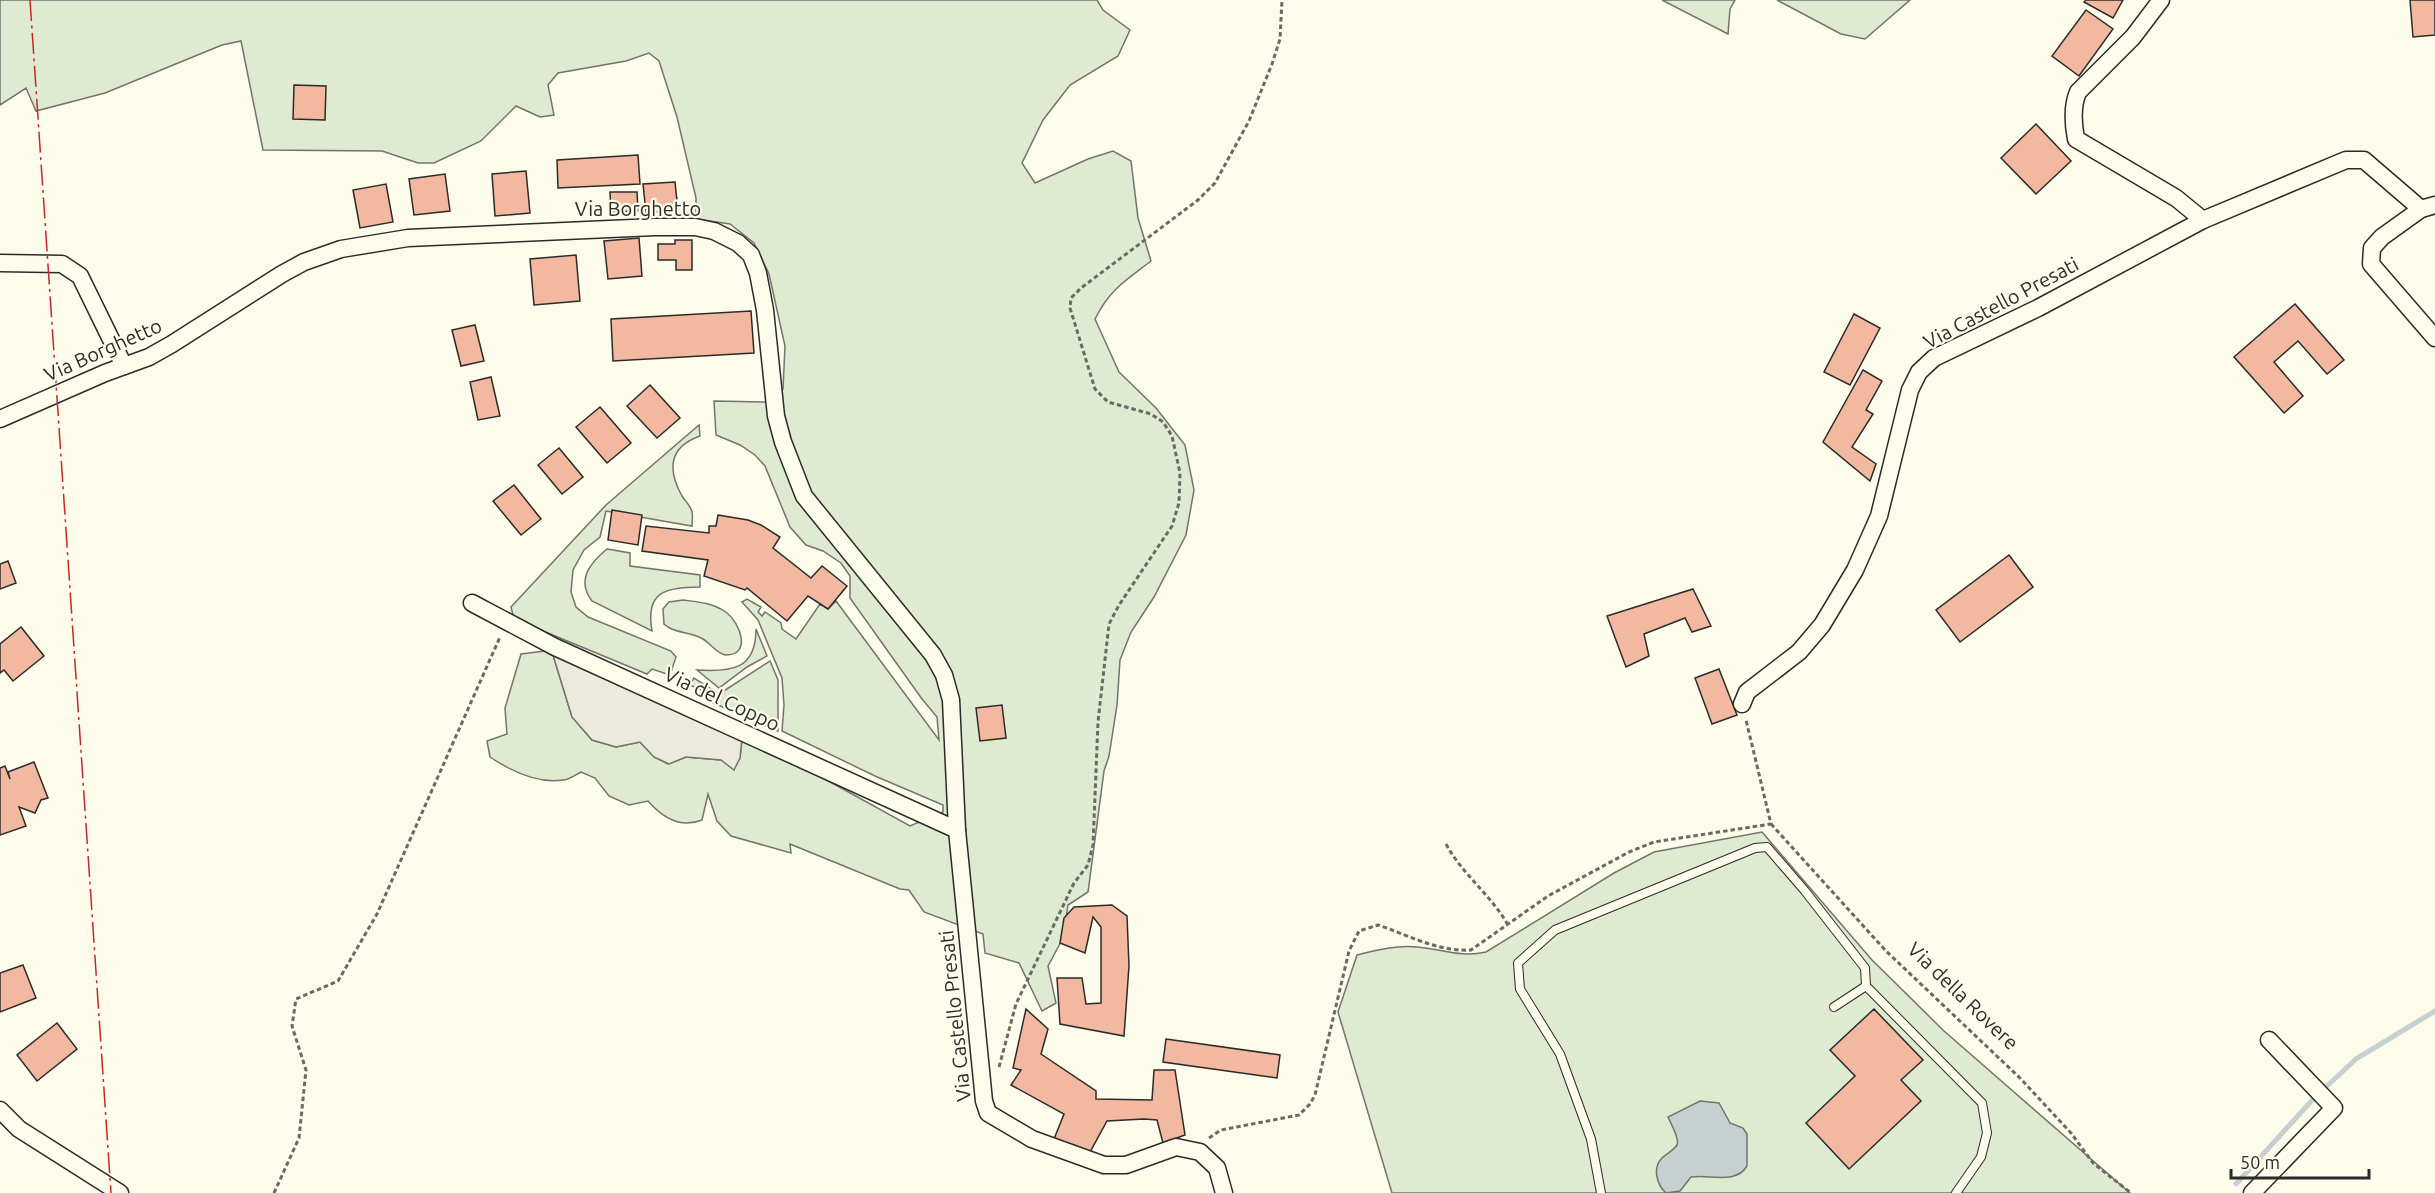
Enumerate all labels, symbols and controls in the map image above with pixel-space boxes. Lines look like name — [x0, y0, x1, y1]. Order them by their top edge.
street label: Via Borghetto — [575, 197, 701, 220]
street label: Via Castello Presati — [1919, 252, 2082, 353]
street label: Via Borghetto — [40, 313, 165, 386]
street label: Via del Coppo — [661, 662, 784, 735]
street label: Via Castello Presati — [934, 929, 975, 1103]
street label: Via della Rovere — [1903, 937, 2023, 1054]
scale bar — [2231, 1142, 2369, 1180]
text: 50 m — [2240, 1152, 2280, 1172]

